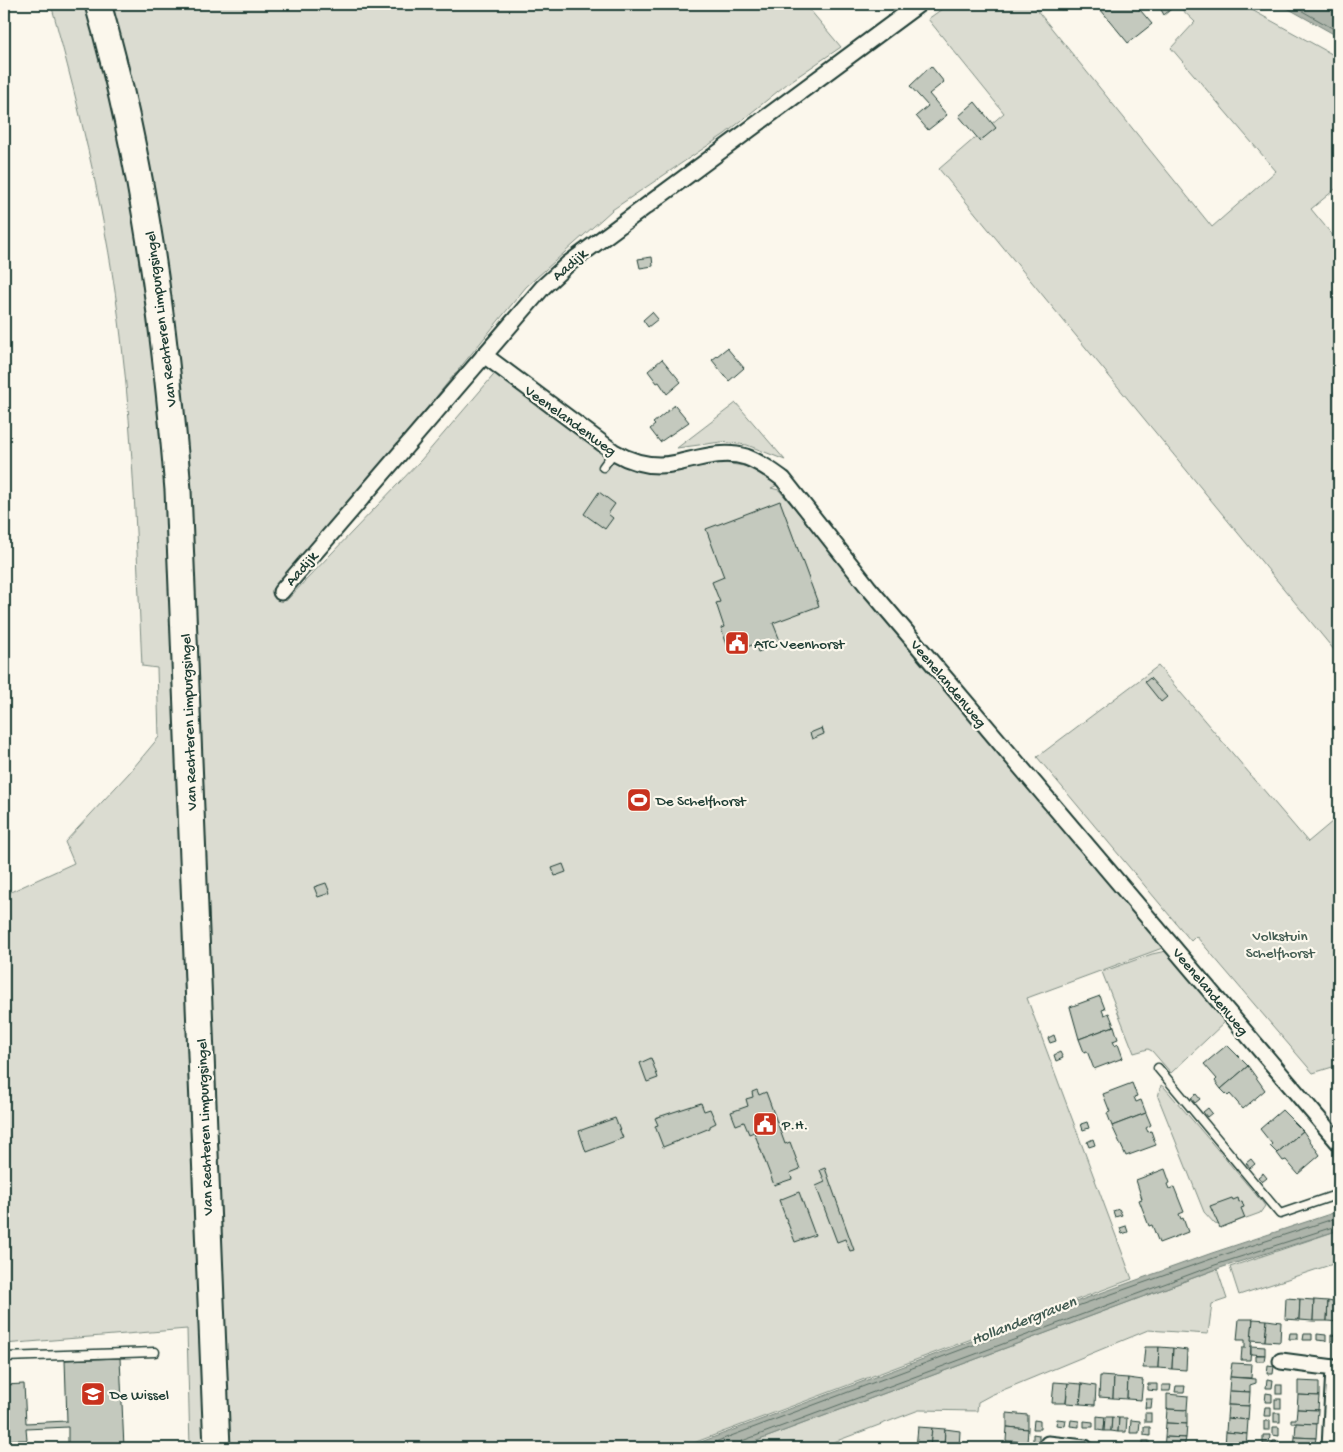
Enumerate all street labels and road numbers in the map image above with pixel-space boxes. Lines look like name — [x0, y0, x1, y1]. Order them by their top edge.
street label: Van Rechteren Limpurgsingel — [142, 230, 182, 409]
street label: Aadijk — [549, 245, 592, 286]
street label: Veenelandenweg — [520, 382, 619, 461]
street label: Aadijk — [283, 547, 323, 590]
street label: Van Rechteren Limpurgsingel — [178, 633, 202, 812]
street label: Veenelandenweg — [905, 636, 989, 732]
street label: Veenelandenweg — [1167, 944, 1251, 1040]
street label: Van Rechteren Limpurgsingel — [194, 1038, 218, 1217]

